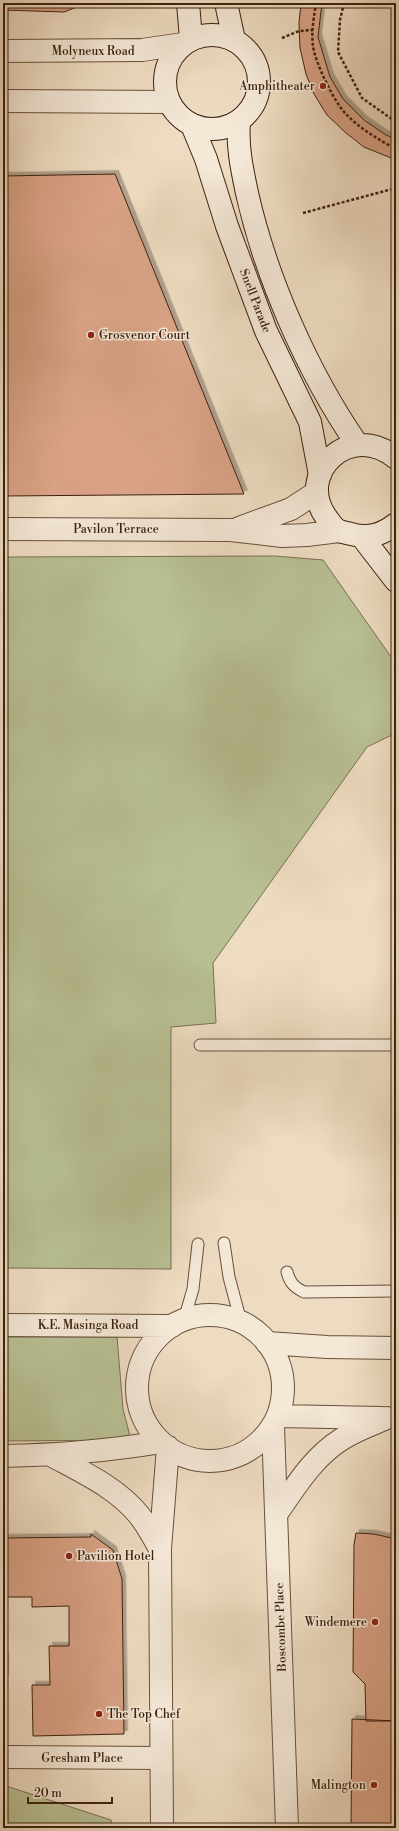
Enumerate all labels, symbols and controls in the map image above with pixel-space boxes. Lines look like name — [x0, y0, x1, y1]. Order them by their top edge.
street label: Molyneux Road — [51, 44, 135, 59]
place label: Amphitheater — [238, 79, 315, 94]
marker: Amphitheater — [318, 81, 328, 91]
street label: Snell Parade — [236, 267, 274, 335]
place label: Grosvenor Court — [99, 328, 191, 343]
marker: Grosvenor Court — [86, 330, 96, 340]
street label: Pavilon Terrace — [73, 522, 159, 537]
street label: K.E. Masinga Road — [38, 1318, 138, 1333]
place label: Pavilion Hotel — [77, 1549, 155, 1564]
marker: Pavilion Hotel — [64, 1551, 74, 1561]
street label: Boscombe Place — [272, 1582, 290, 1673]
place label: Windemere — [304, 1615, 367, 1630]
marker: Windemere — [370, 1617, 380, 1627]
place label: The Top Chef — [107, 1707, 181, 1722]
marker: The Top Chef — [94, 1709, 104, 1719]
street label: Gresham Place — [41, 1751, 123, 1766]
place label: Malington — [310, 1778, 366, 1793]
scale bar — [28, 1779, 112, 1805]
marker: Malington — [369, 1780, 379, 1790]
text: 20 m — [34, 1786, 62, 1801]

